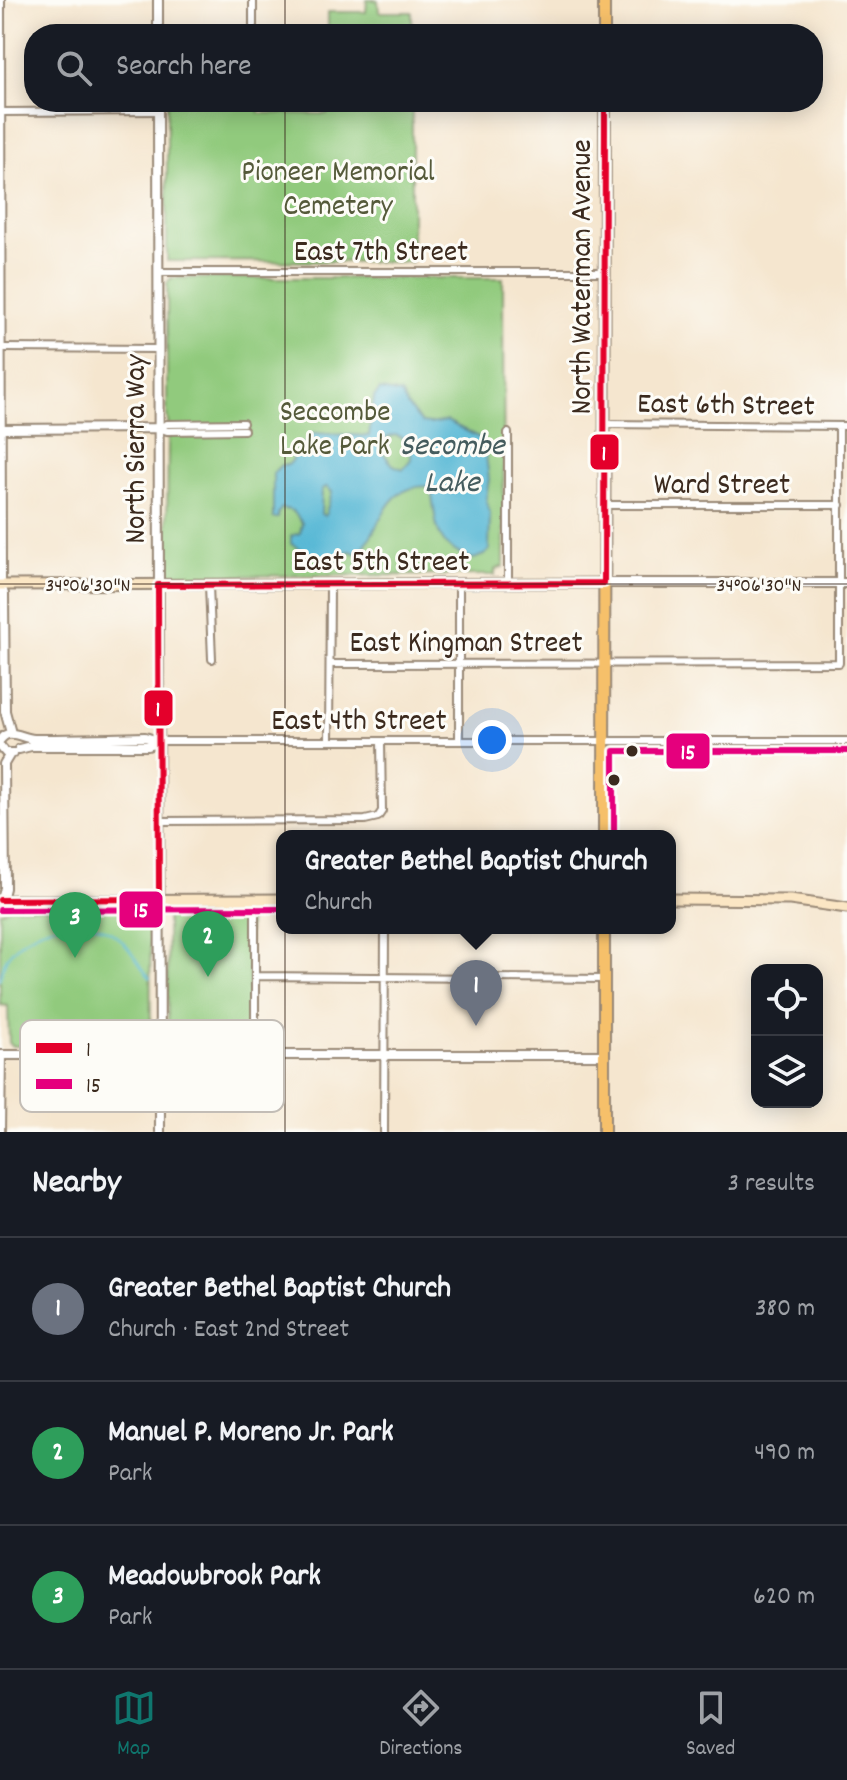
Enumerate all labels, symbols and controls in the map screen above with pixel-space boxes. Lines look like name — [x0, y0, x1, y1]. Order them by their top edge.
search box — [24, 24, 823, 112]
icon: search — [52, 46, 96, 90]
text: Search here — [116, 47, 252, 90]
street label: North Waterman Avenue — [563, 139, 606, 415]
park label: Pioneer Memorial Cemetery — [241, 153, 435, 230]
street label: East 7th Street — [294, 233, 468, 276]
street label: North Sierra Way — [117, 353, 160, 544]
street label: East 6th Street — [637, 384, 815, 431]
park label: Seccombe Lake Park — [280, 393, 390, 470]
water label: Secombe Lake — [399, 425, 507, 508]
line badge: 1 — [589, 433, 620, 471]
text: 1 — [602, 440, 606, 471]
street label: Ward Street — [654, 466, 790, 509]
street label: East 5th Street — [293, 543, 469, 586]
text: 34°06'30"N — [45, 573, 131, 601]
text: 34°06'30"N — [716, 573, 802, 601]
street label: East Kingman Street — [350, 624, 582, 667]
line badge: 1 — [143, 689, 174, 727]
text: 1 — [156, 696, 160, 727]
street label: East 4th Street — [271, 702, 447, 745]
your location — [472, 720, 512, 760]
line badge: 15 — [665, 732, 711, 770]
text: 15 — [680, 739, 696, 770]
unlabelled marker — [624, 743, 640, 759]
unlabelled marker — [606, 772, 622, 788]
popup — [276, 830, 676, 934]
text: Greater Bethel Baptist Church — [305, 842, 647, 885]
text: Church — [305, 885, 373, 922]
line badge: 15 — [118, 890, 164, 929]
pin: 3 — [49, 892, 101, 958]
text: 15 — [133, 897, 149, 928]
pin: 2 — [182, 911, 234, 977]
pin: 1 — [450, 960, 502, 1026]
map controls — [751, 964, 823, 1108]
button: locate — [751, 964, 823, 1036]
legend — [20, 1020, 284, 1112]
text: 1 — [86, 1036, 91, 1067]
button: layers — [751, 1036, 823, 1108]
text: 15 — [86, 1072, 101, 1103]
text: Nearby — [32, 1160, 121, 1209]
text: 3 results — [728, 1166, 815, 1203]
text: Greater Bethel Baptist Church — [108, 1269, 451, 1312]
text: 1 — [55, 1291, 61, 1328]
text: 380 m — [755, 1291, 815, 1328]
text: Church · East 2nd Street — [108, 1312, 349, 1349]
text: Manuel P. Moreno Jr. Park — [108, 1413, 393, 1456]
text: 2 — [52, 1435, 64, 1472]
text: 490 m — [754, 1435, 815, 1472]
text: Park — [108, 1456, 152, 1493]
text: Meadowbrook Park — [108, 1557, 321, 1600]
text: 3 — [52, 1579, 64, 1616]
text: 620 m — [753, 1579, 815, 1616]
text: Park — [108, 1600, 152, 1637]
tab: Map — [112, 1686, 156, 1765]
tab: Directions — [379, 1686, 463, 1765]
tab: Saved — [686, 1686, 735, 1765]

